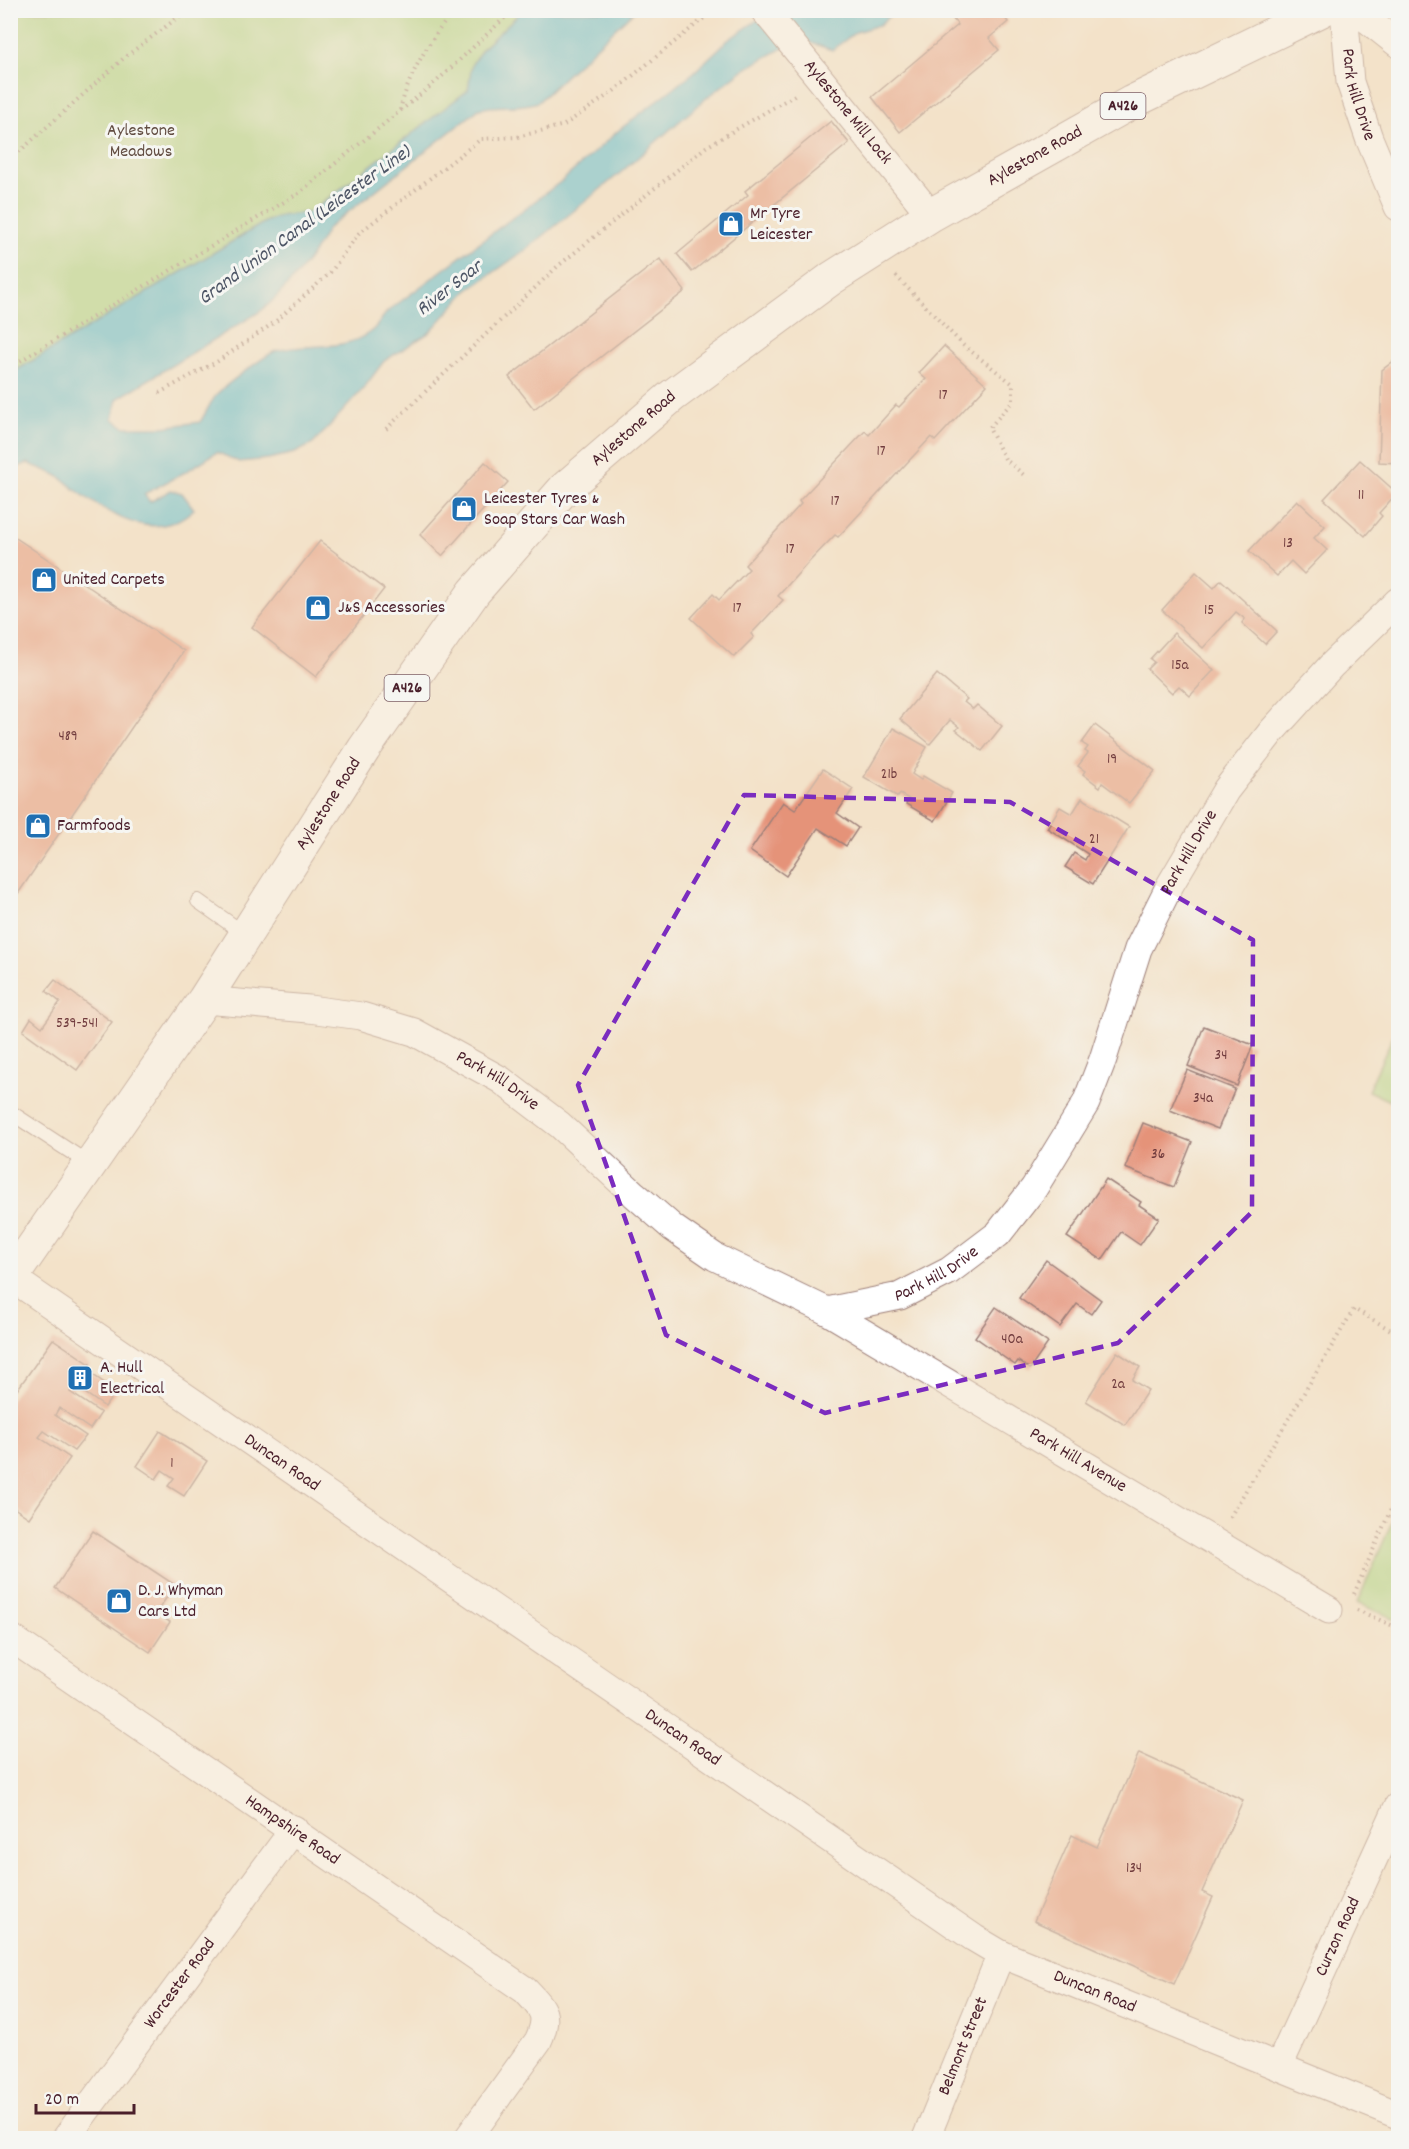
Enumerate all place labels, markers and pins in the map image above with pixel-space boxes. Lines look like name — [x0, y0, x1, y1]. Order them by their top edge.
place label: Mr Tyre Leicester — [750, 202, 813, 248]
shop icon: Mr Tyre Leicester — [716, 209, 746, 239]
place label: Leicester Tyres & Soap Stars Car Wash — [484, 487, 625, 533]
shop icon: Leicester Tyres & Soap Stars Car Wash — [449, 494, 479, 524]
shop icon: United Carpets — [29, 565, 59, 595]
place label: United Carpets — [63, 568, 165, 593]
shop icon: J&S Accessories — [303, 593, 333, 623]
place label: J&S Accessories — [338, 596, 445, 621]
shop icon: Farmfoods — [23, 811, 53, 841]
place label: Farmfoods — [57, 814, 131, 839]
place label: A. Hull Electrical — [100, 1356, 165, 1402]
building icon: A. Hull Electrical — [65, 1363, 95, 1393]
place label: D. J. Whyman Cars Ltd — [138, 1579, 223, 1625]
shop icon: D. J. Whyman Cars Ltd — [104, 1586, 134, 1616]

